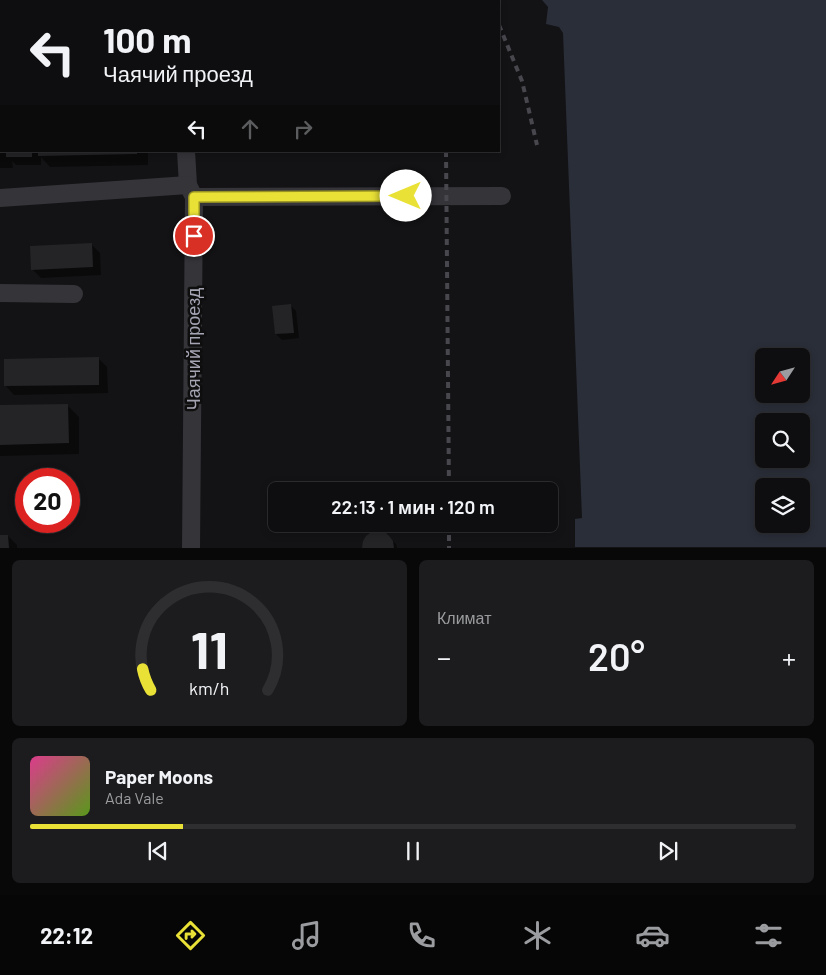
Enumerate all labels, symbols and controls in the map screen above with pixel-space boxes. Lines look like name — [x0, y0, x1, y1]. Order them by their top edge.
text: 100 m — [103, 18, 192, 60]
icon: left — [20, 20, 85, 85]
text: Чаячий проезд — [103, 60, 253, 86]
icon: left — [183, 115, 211, 143]
icon: ahead — [236, 115, 264, 143]
icon: right — [289, 115, 317, 143]
position arrow — [379, 169, 431, 221]
pin — [173, 215, 215, 257]
icon: arrive — [180, 222, 208, 250]
street label: Чаячий проезд — [182, 287, 204, 410]
north arrow — [755, 348, 810, 402]
map controls — [755, 348, 810, 533]
button: search — [755, 413, 810, 468]
speed limit sign: 20 — [15, 468, 80, 533]
button: layers — [755, 478, 810, 533]
text: 22:13 · 1 мин · 120 m — [331, 495, 495, 518]
text: Климат — [437, 608, 491, 627]
text: 11 — [191, 617, 228, 679]
text: 20° — [588, 633, 645, 679]
text: − — [437, 640, 451, 674]
text: + — [782, 640, 796, 674]
text: km/h — [189, 677, 230, 699]
text: Paper Moons — [105, 765, 213, 788]
text: Ada Vale — [105, 788, 164, 807]
icon: previous — [144, 837, 172, 865]
icon: pause — [399, 837, 427, 865]
icon: next — [654, 837, 682, 865]
icon: directions — [173, 918, 208, 953]
icon: music — [289, 918, 324, 953]
icon: phone — [404, 918, 439, 953]
icon: climate — [520, 918, 555, 953]
icon: car — [635, 918, 670, 953]
icon: filters — [751, 918, 786, 953]
text: 22:12 — [40, 922, 93, 948]

